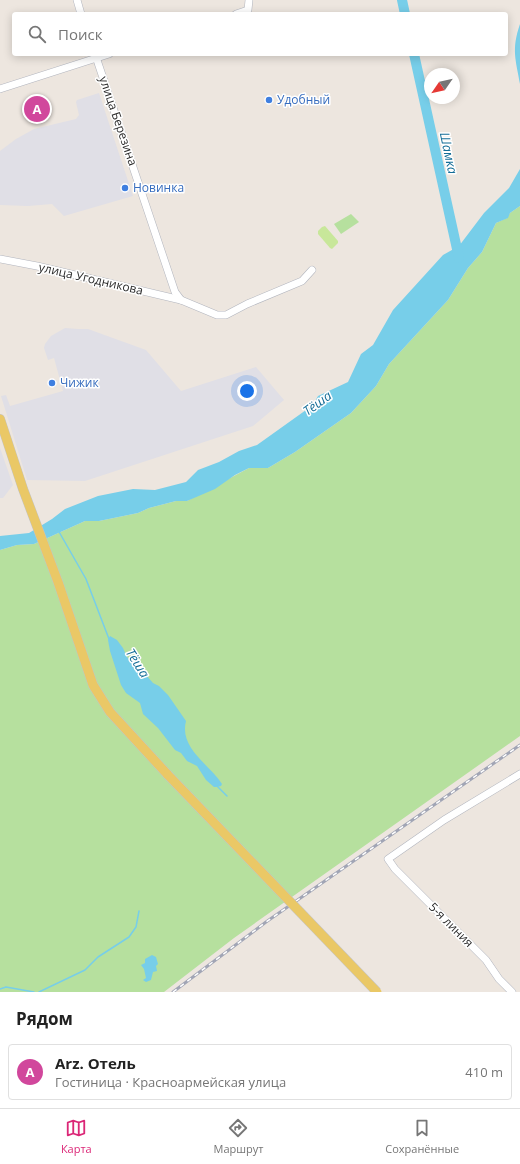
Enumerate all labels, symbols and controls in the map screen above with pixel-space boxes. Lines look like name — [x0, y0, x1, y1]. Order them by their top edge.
search box — [12, 12, 508, 56]
icon: search — [26, 23, 48, 45]
text: Поиск — [58, 24, 102, 44]
north arrow — [424, 68, 460, 104]
street label: улица Березина — [95, 74, 142, 168]
place label: Удобный — [277, 91, 330, 108]
pin: A — [24, 94, 50, 124]
marker: Удобный — [264, 95, 274, 105]
water label: Шамка — [436, 130, 462, 176]
place label: Новинка — [133, 179, 184, 196]
marker: Новинка — [120, 183, 130, 193]
street label: улица Угодникова — [37, 258, 145, 299]
place label: Чижик — [60, 374, 99, 391]
marker: Чижик — [47, 378, 57, 388]
your location — [237, 381, 257, 401]
water label: Тёша — [299, 386, 336, 420]
water label: Тёша — [122, 645, 154, 682]
street label: 5-я линия — [425, 899, 477, 951]
text: Рядом — [16, 1007, 73, 1030]
text: Arz. Отель — [55, 1053, 136, 1073]
text: A — [26, 1063, 34, 1081]
text: 410 m — [465, 1063, 503, 1081]
text: Гостиница · Красноармейская улица — [55, 1073, 286, 1091]
tab: Карта — [61, 1117, 92, 1156]
tab: Маршрут — [214, 1117, 263, 1156]
tab: Сохранённые — [385, 1117, 459, 1156]

